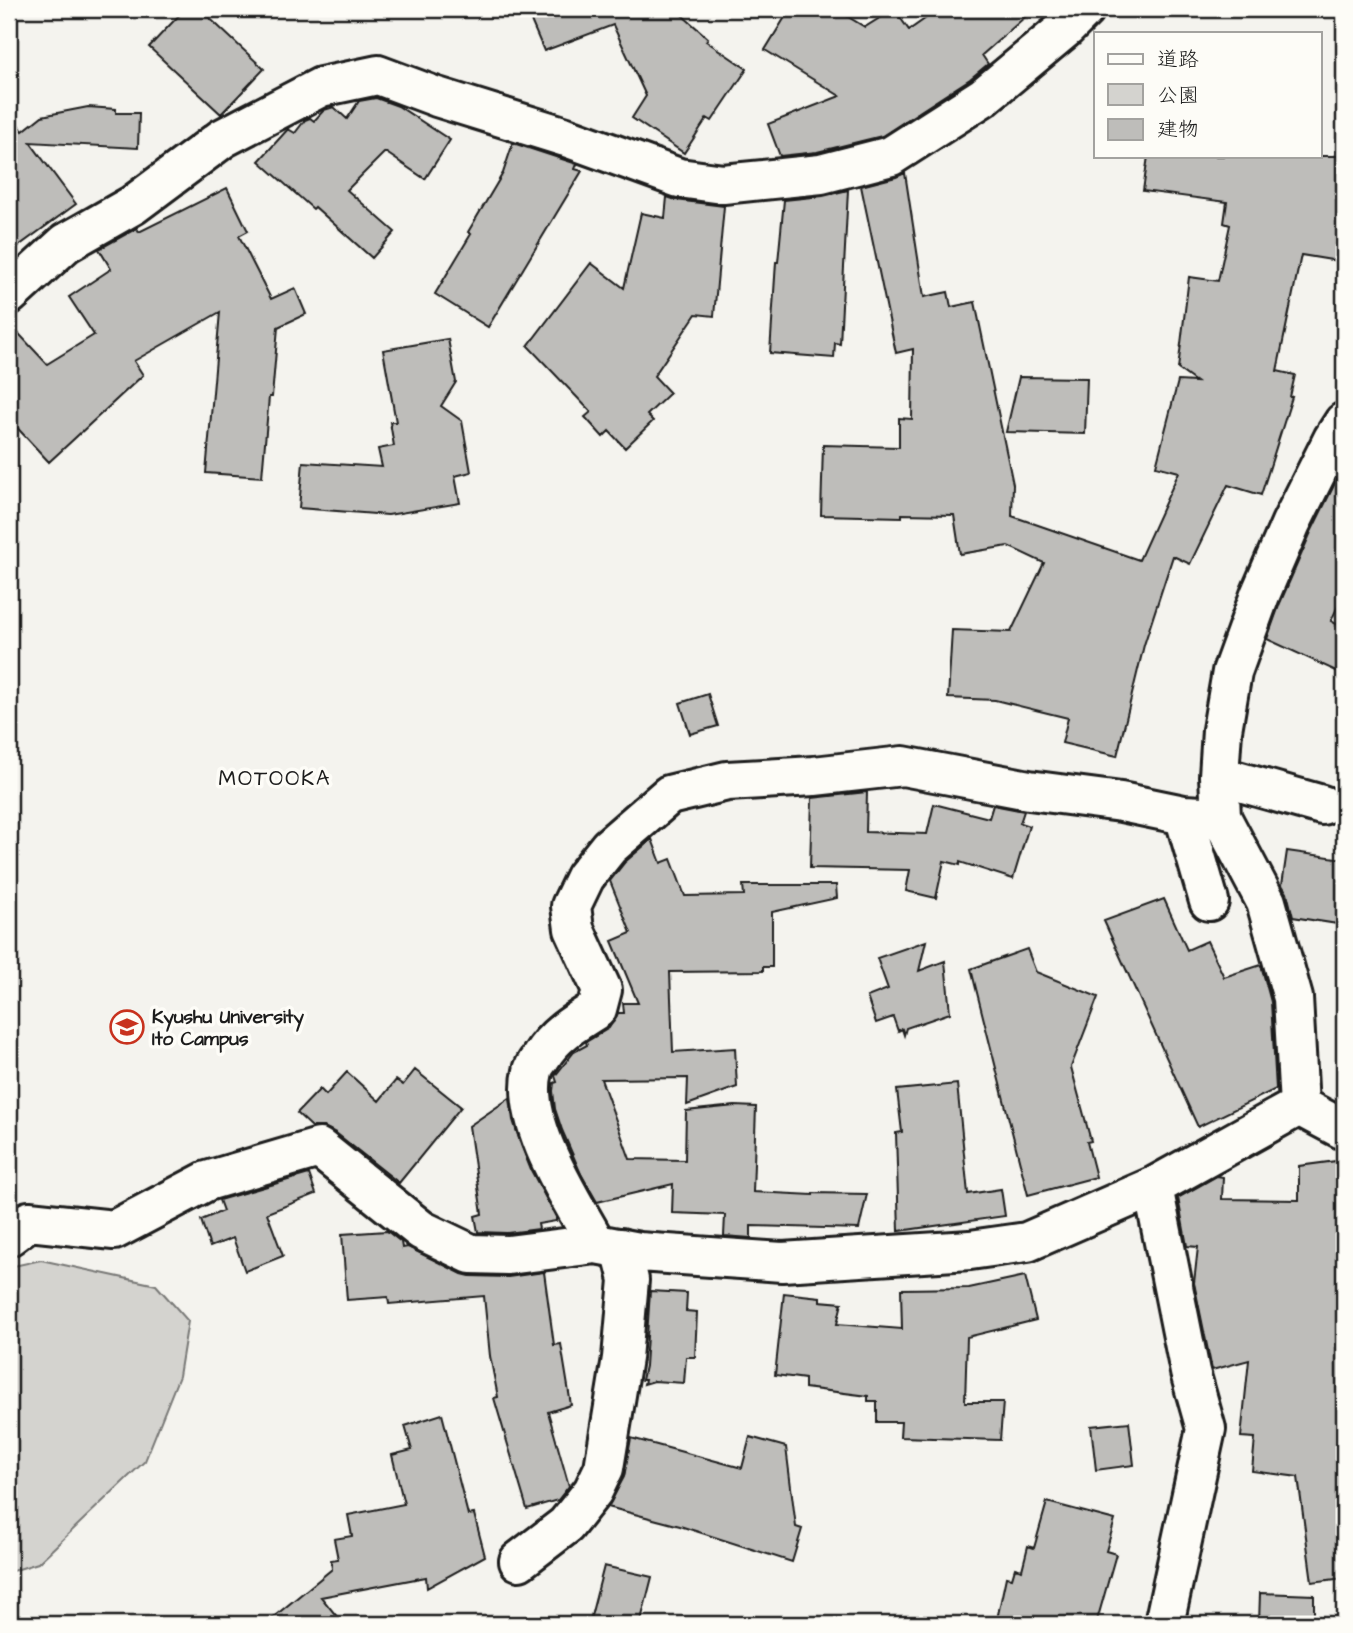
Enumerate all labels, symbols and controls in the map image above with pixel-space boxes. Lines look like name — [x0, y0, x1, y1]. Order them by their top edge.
legend — [1094, 32, 1322, 158]
text: 道路 — [1157, 45, 1199, 74]
text: 公園 — [1157, 81, 1199, 110]
text: 建物 — [1157, 115, 1199, 144]
district label: MOTOOKA — [219, 764, 331, 793]
place label: Kyushu University Ito Campus — [152, 1004, 305, 1053]
school or university icon: Kyushu University Ito Campus — [108, 1008, 146, 1046]

